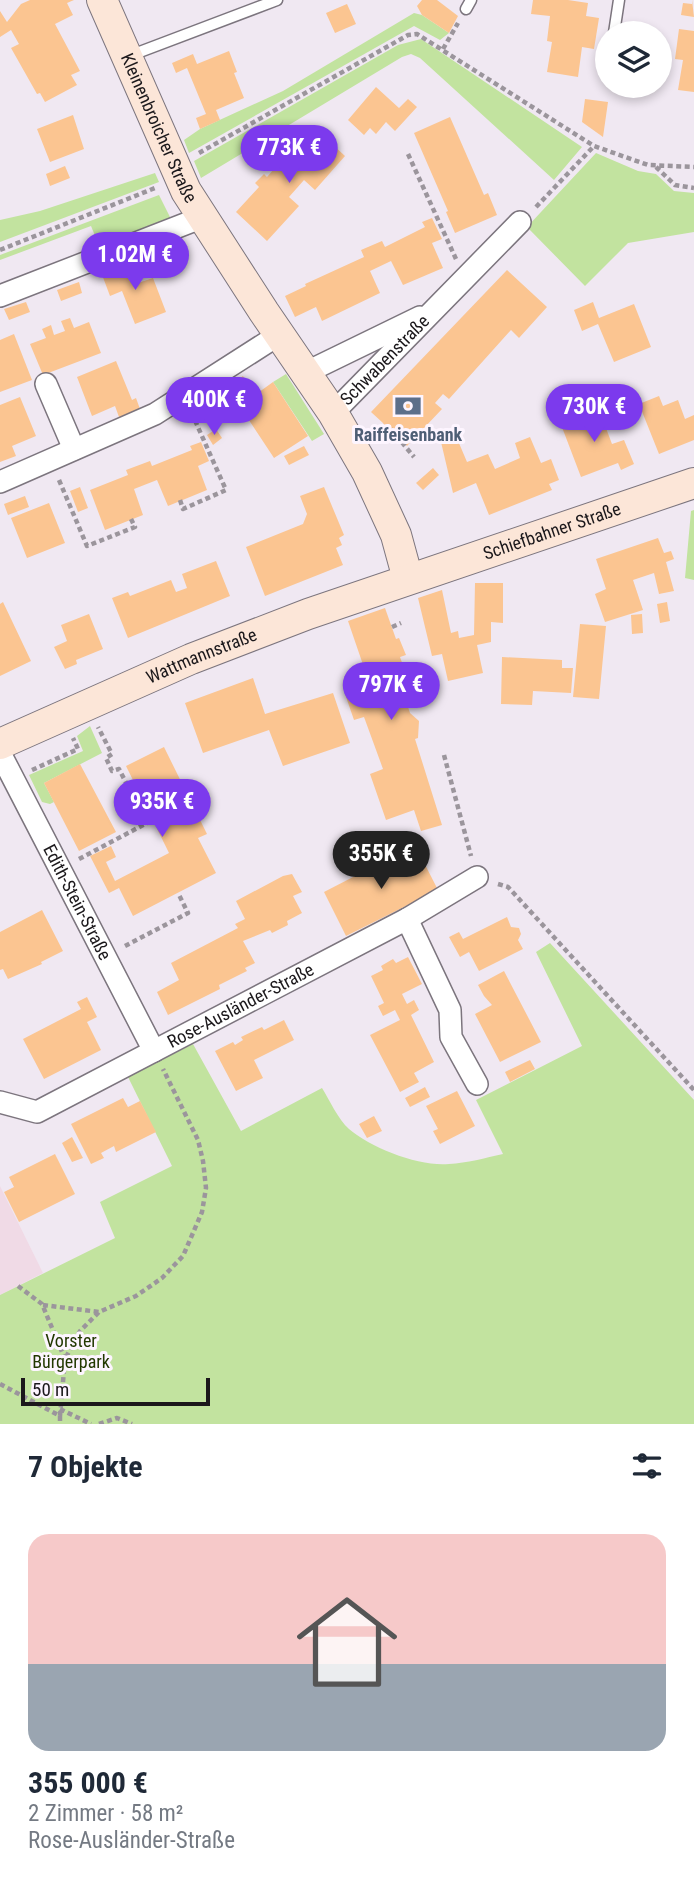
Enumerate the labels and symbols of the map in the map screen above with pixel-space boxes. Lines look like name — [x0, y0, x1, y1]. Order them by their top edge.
street label: Kleinenbroicher Straße — [117, 50, 202, 206]
pin: 773K € — [232, 125, 346, 185]
pin: 1.02M € — [70, 232, 200, 292]
street label: Schwabenstraße — [336, 310, 433, 409]
pin: 400K € — [157, 378, 271, 437]
pin: 730K € — [537, 384, 651, 444]
bank icon: Raiffeisenbank — [393, 391, 423, 421]
place label: Raiffeisenbank — [354, 424, 462, 445]
street label: Schiefbahner Straße — [480, 498, 623, 564]
street label: Wattmannstraße — [143, 624, 260, 688]
pin: 797K € — [334, 662, 448, 722]
pin: 935K € — [105, 780, 219, 839]
pin: 355K € — [324, 832, 438, 891]
street label: Edith-Stein-Straße — [39, 841, 116, 963]
street label: Rose-Ausländer-Straße — [164, 959, 317, 1052]
park label: Vorster Bürgerpark — [32, 1330, 110, 1372]
scale bar — [21, 1375, 210, 1407]

